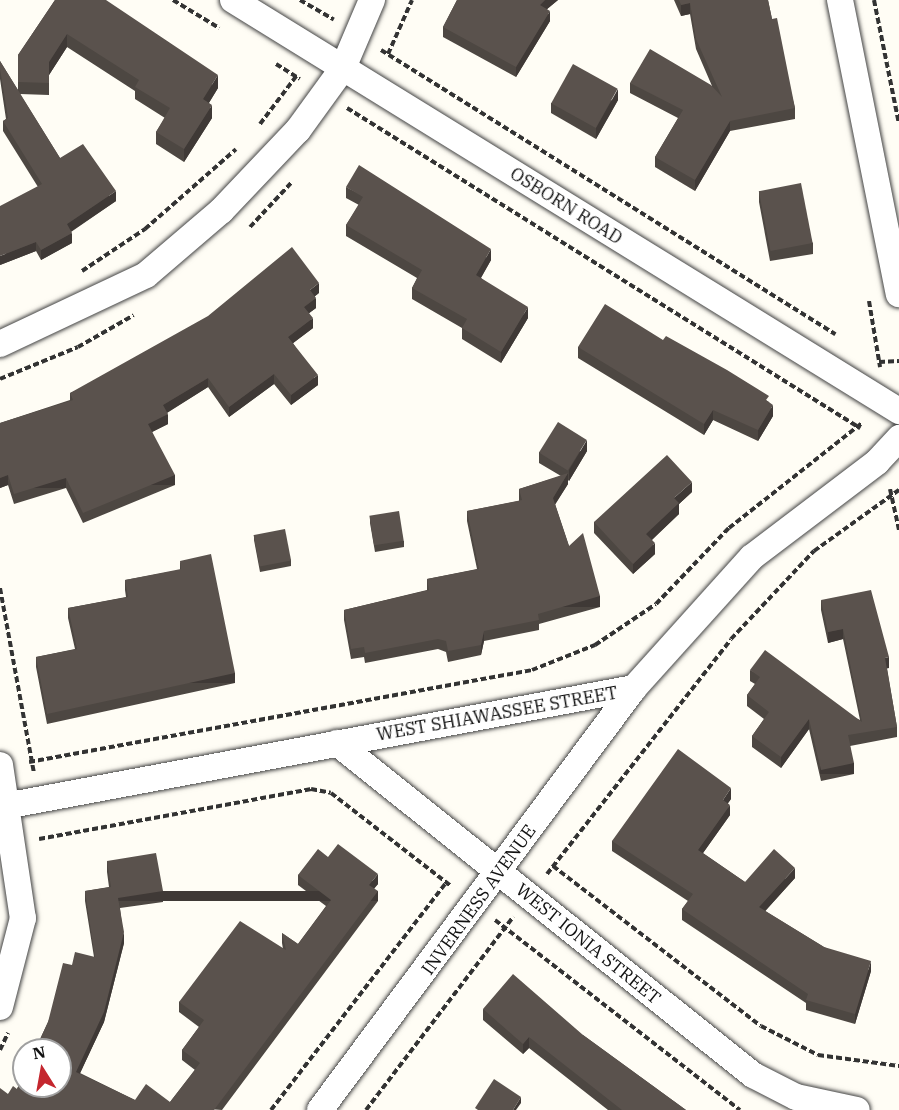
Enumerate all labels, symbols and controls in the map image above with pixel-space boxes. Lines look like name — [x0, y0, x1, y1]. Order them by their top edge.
street label: OSBORN ROAD — [506, 163, 626, 249]
street label: WEST SHIAWASSEE STREET — [375, 682, 619, 746]
street label: INVERNESS AVENUE — [417, 821, 541, 979]
street label: WEST IONIA STREET — [511, 879, 665, 1009]
north arrow — [12, 1038, 72, 1098]
text: N — [31, 1041, 47, 1063]

